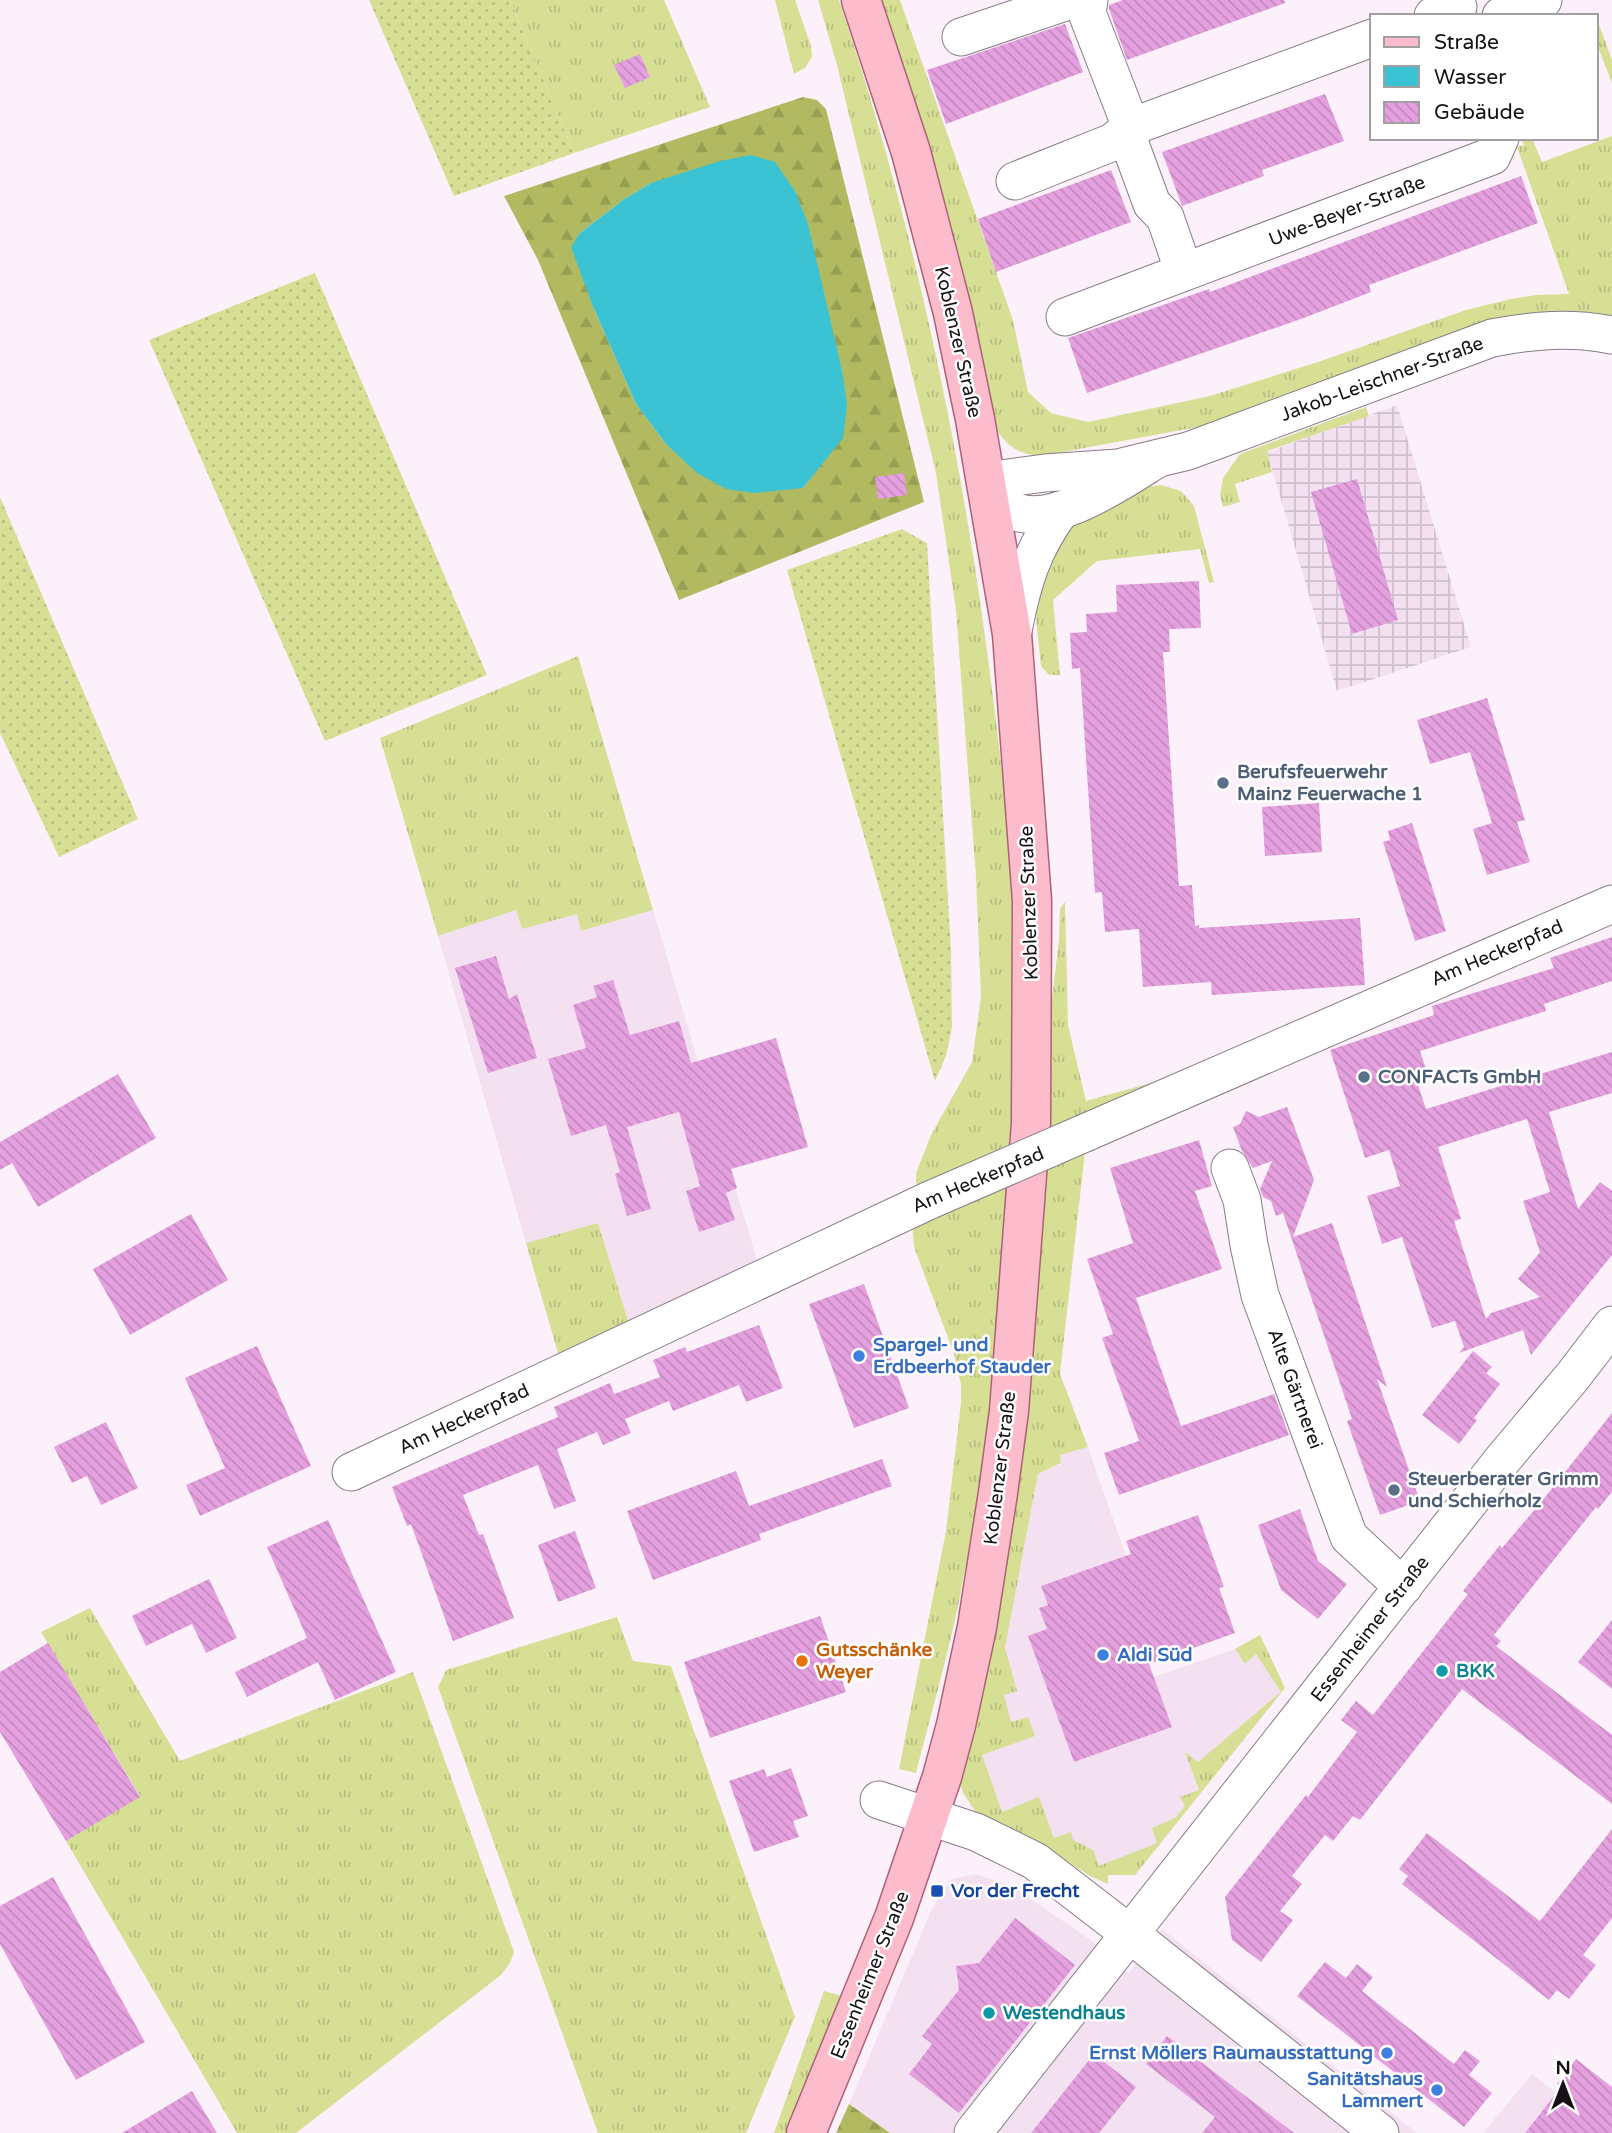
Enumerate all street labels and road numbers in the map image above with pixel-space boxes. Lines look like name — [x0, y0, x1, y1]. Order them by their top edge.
street label: Uwe-Beyer-Straße — [1266, 171, 1428, 251]
street label: Koblenzer Straße — [930, 264, 986, 420]
street label: Jakob-Leischner-Straße — [1278, 332, 1486, 426]
street label: Koblenzer Straße — [1015, 825, 1043, 981]
street label: Am Heckerpfad — [1428, 915, 1566, 991]
street label: Am Heckerpfad — [909, 1142, 1047, 1218]
street label: Alte Gärtnerei — [1263, 1326, 1327, 1452]
street label: Am Heckerpfad — [395, 1379, 533, 1459]
street label: Koblenzer Straße — [980, 1390, 1020, 1546]
street label: Essenheimer Straße — [1306, 1552, 1434, 1706]
street label: Essenheimer Straße — [826, 1888, 914, 2062]

